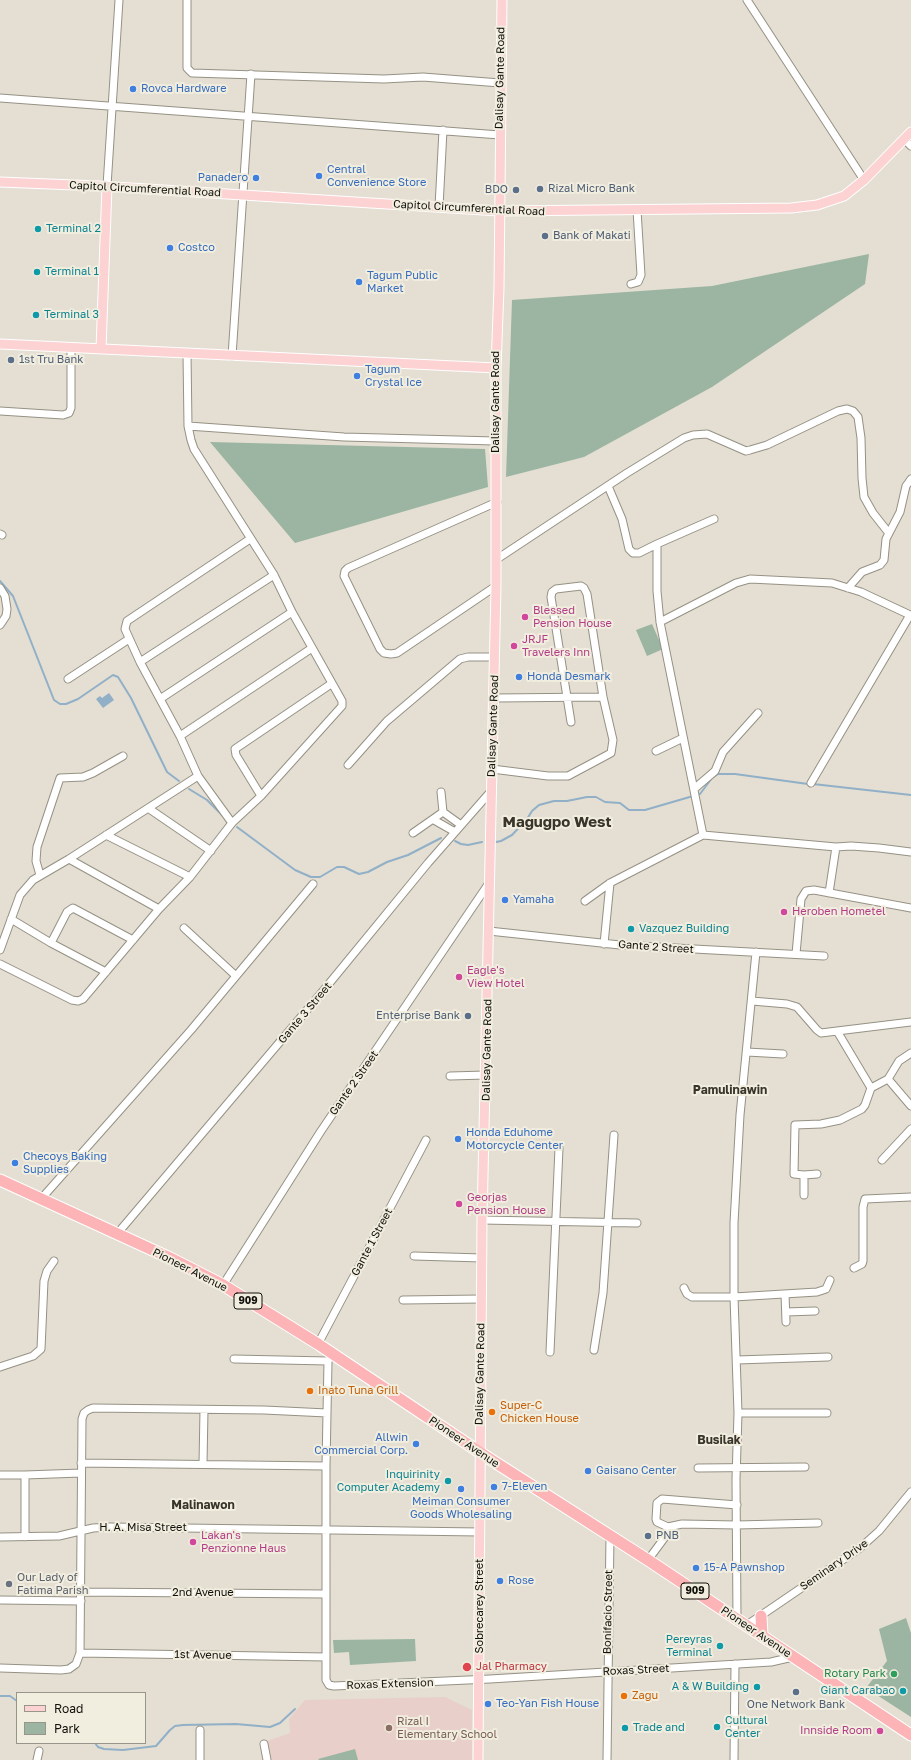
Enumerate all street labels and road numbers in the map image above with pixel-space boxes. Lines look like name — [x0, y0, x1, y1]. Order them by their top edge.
street label: Dalisay Gante Road — [493, 27, 507, 129]
street label: Capitol Circumferential Road — [69, 178, 221, 200]
street label: Capitol Circumferential Road — [393, 197, 545, 219]
street label: Dalisay Gante Road — [489, 351, 503, 453]
street label: Dalisay Gante Road — [485, 675, 501, 777]
street label: Gante 2 Street — [618, 938, 694, 956]
street label: Gante 3 Street — [276, 980, 334, 1046]
street label: Dalisay Gante Road — [480, 999, 494, 1101]
street label: Gante 2 Street — [327, 1048, 381, 1118]
street label: Gante 1 Street — [349, 1206, 395, 1278]
street label: Pioneer Avenue — [150, 1245, 230, 1295]
road number: 909 — [234, 1293, 262, 1309]
street label: Dalisay Gante Road — [473, 1323, 487, 1425]
street label: Pioneer Avenue — [426, 1414, 502, 1470]
street label: H. A. Misa Street — [99, 1521, 187, 1535]
street label: Seminary Drive — [798, 1537, 870, 1593]
street label: Sobrecarey Street — [473, 1559, 487, 1653]
street label: Bonifacio Street — [601, 1570, 615, 1654]
road number: 909 — [681, 1583, 709, 1599]
street label: 2nd Avenue — [172, 1586, 234, 1600]
street label: Pioneer Avenue — [718, 1604, 794, 1660]
street label: 1st Avenue — [174, 1648, 232, 1662]
street label: Roxas Street — [602, 1662, 670, 1678]
street label: Roxas Extension — [346, 1676, 434, 1692]

